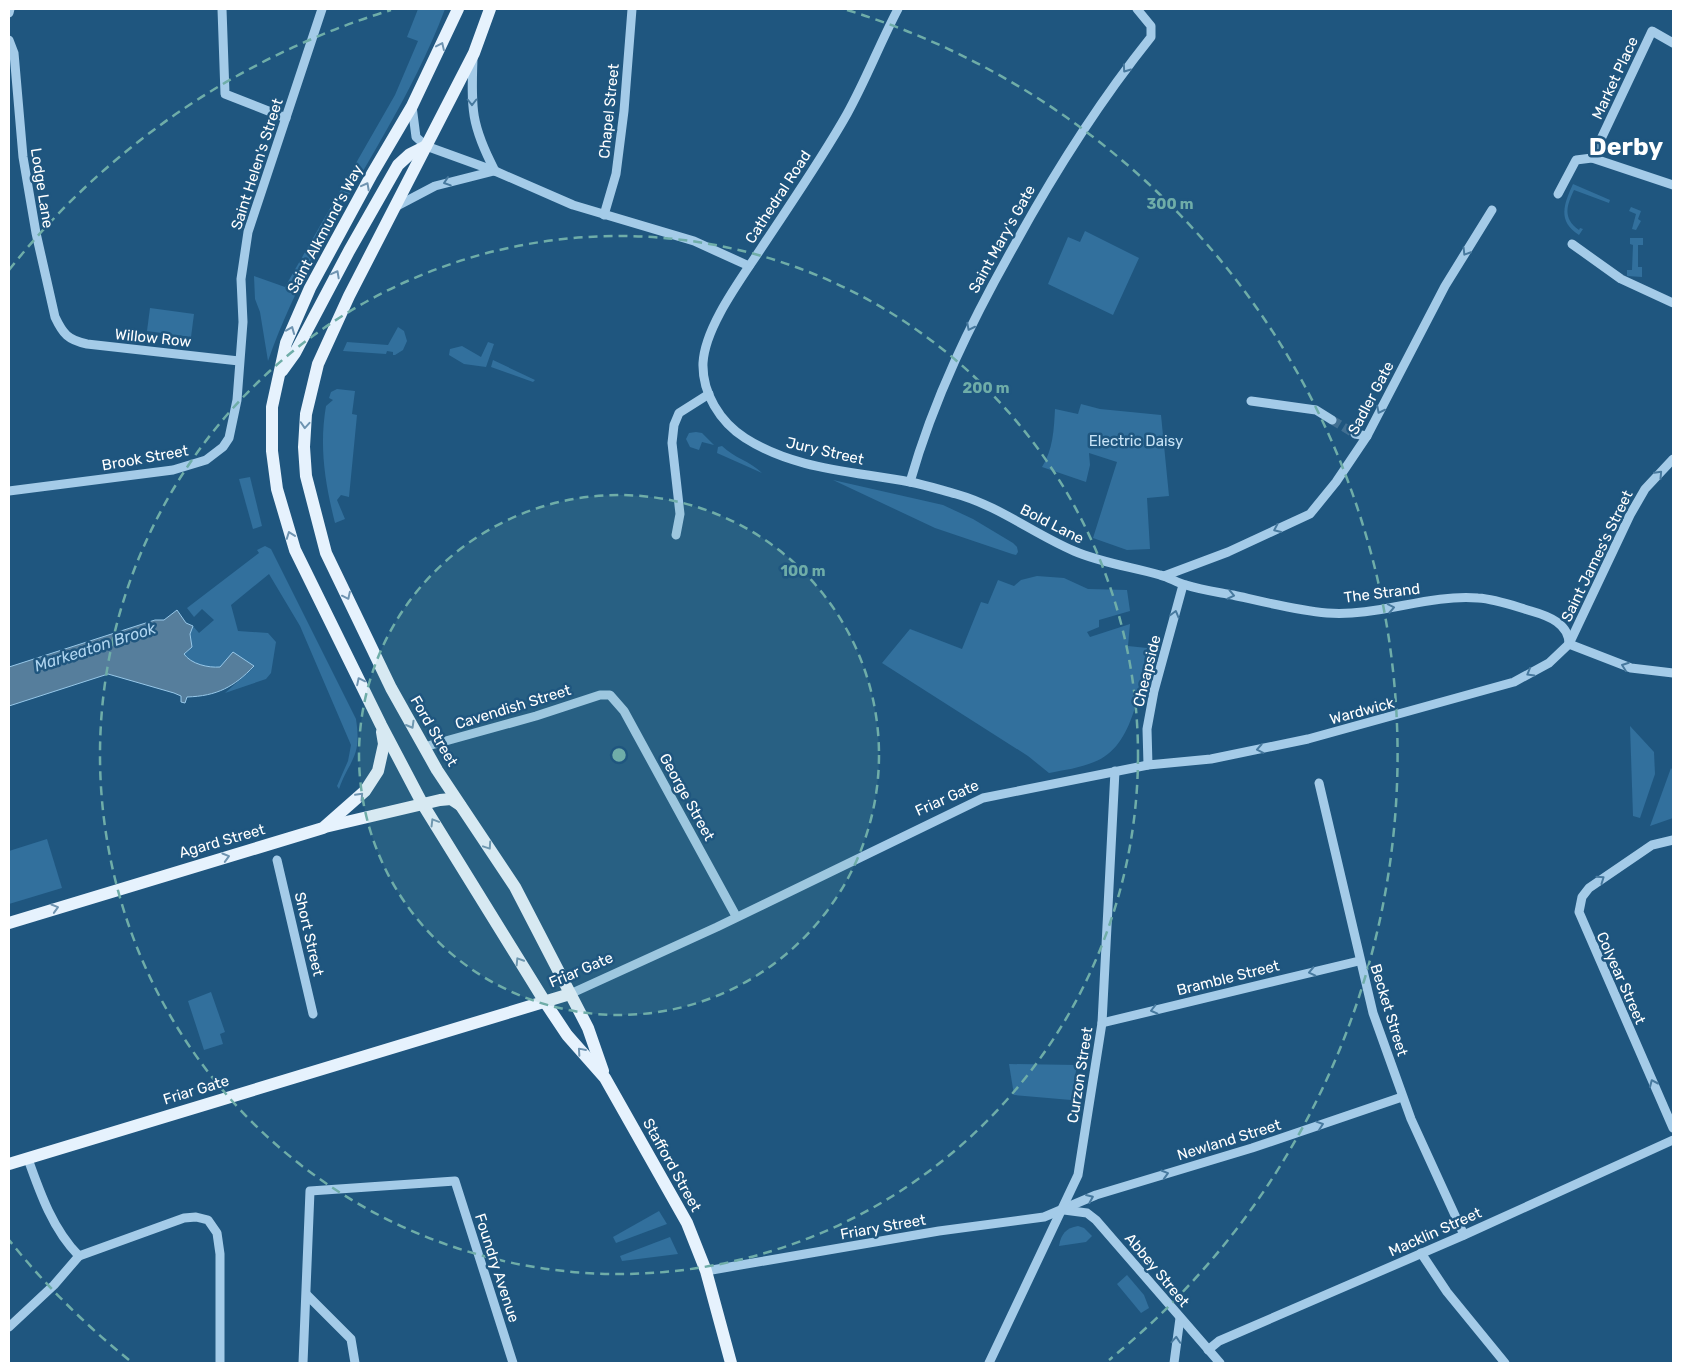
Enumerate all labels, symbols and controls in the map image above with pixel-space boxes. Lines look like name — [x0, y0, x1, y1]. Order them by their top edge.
street label: Market Place — [1588, 34, 1642, 122]
one-way arrow — [435, 42, 445, 51]
street label: Chapel Street — [595, 62, 623, 159]
one-way arrow — [1123, 63, 1132, 73]
street label: Saint Helen's Street — [227, 96, 287, 232]
one-way arrow — [467, 98, 477, 106]
district label: Derby — [1589, 132, 1663, 161]
street label: Lodge Lane — [27, 147, 57, 229]
street label: Cathedral Road — [741, 147, 815, 247]
street label: Saint Alkmund's Way — [283, 162, 367, 296]
one-way arrow — [444, 177, 452, 187]
one-way arrow — [360, 182, 370, 191]
street label: Saint Mary's Gate — [965, 182, 1039, 296]
text: 300 m — [1146, 195, 1194, 213]
one-way arrow — [1463, 246, 1472, 255]
one-way arrow — [330, 270, 340, 279]
one-way arrow — [966, 322, 976, 331]
street label: Willow Row — [114, 325, 192, 351]
one-way arrow — [285, 327, 295, 335]
street label: Sadler Gate — [1344, 358, 1398, 438]
text: 200 m — [962, 379, 1010, 397]
one-way arrow — [1376, 405, 1386, 414]
one-way arrow — [300, 421, 311, 429]
park label: Electric Daisy — [1089, 432, 1183, 450]
street label: Jury Street — [784, 433, 866, 469]
street label: Brook Street — [100, 442, 190, 474]
one-way arrow — [1653, 471, 1662, 480]
street label: Saint James's Street — [1557, 487, 1637, 625]
street label: Bold Lane — [1017, 500, 1087, 548]
one-way arrow — [1273, 523, 1282, 534]
one-way arrow — [286, 531, 296, 539]
text: 100 m — [781, 562, 825, 580]
street label: The Strand — [1343, 579, 1421, 607]
one-way arrow — [1226, 589, 1235, 600]
one-way arrow — [340, 591, 351, 600]
one-way arrow — [1387, 603, 1395, 613]
one-way arrow — [1169, 610, 1180, 619]
water label: Markeaton Brook — [32, 618, 159, 676]
street label: Cheapside — [1129, 633, 1165, 709]
one-way arrow — [1622, 662, 1630, 672]
one-way arrow — [1527, 667, 1536, 677]
one-way arrow — [356, 677, 366, 686]
street label: Cavendish Street — [453, 681, 573, 733]
street label: Ford Street — [407, 692, 462, 770]
street label: Wardwick — [1328, 694, 1397, 728]
one-way arrow — [405, 719, 415, 728]
one-way arrow — [1256, 743, 1264, 754]
centre of rings — [610, 746, 628, 764]
street label: George Street — [656, 750, 718, 844]
street label: Friar Gate — [912, 776, 982, 820]
one-way arrow — [354, 793, 363, 802]
one-way arrow — [431, 819, 441, 828]
street label: Agard Street — [177, 820, 267, 862]
one-way arrow — [482, 840, 491, 849]
one-way arrow — [221, 852, 230, 863]
one-way arrow — [1595, 876, 1605, 885]
street label: Short Street — [291, 890, 327, 978]
one-way arrow — [51, 904, 59, 914]
street label: Colyear Street — [1593, 929, 1649, 1027]
street label: Friar Gate — [546, 948, 616, 992]
one-way arrow — [516, 957, 525, 967]
street label: Bramble Street — [1175, 957, 1281, 999]
street label: Becket Street — [1366, 962, 1412, 1058]
one-way arrow — [1307, 966, 1316, 977]
one-way arrow — [1149, 1004, 1158, 1015]
street label: Curzon Street — [1064, 1026, 1096, 1124]
one-way arrow — [578, 1048, 587, 1057]
street label: Friar Gate — [161, 1071, 231, 1109]
one-way arrow — [1649, 1079, 1660, 1088]
street label: Stafford Street — [639, 1115, 705, 1215]
street label: Newland Street — [1175, 1116, 1283, 1164]
one-way arrow — [1315, 1121, 1323, 1131]
one-way arrow — [1160, 1170, 1168, 1180]
one-way arrow — [1085, 1193, 1094, 1204]
street label: Macklin Street — [1386, 1203, 1484, 1260]
street label: Foundry Avenue — [471, 1211, 523, 1325]
street label: Friary Street — [839, 1211, 927, 1243]
street label: Abbey Street — [1121, 1229, 1193, 1311]
one-way arrow — [1170, 1336, 1181, 1344]

